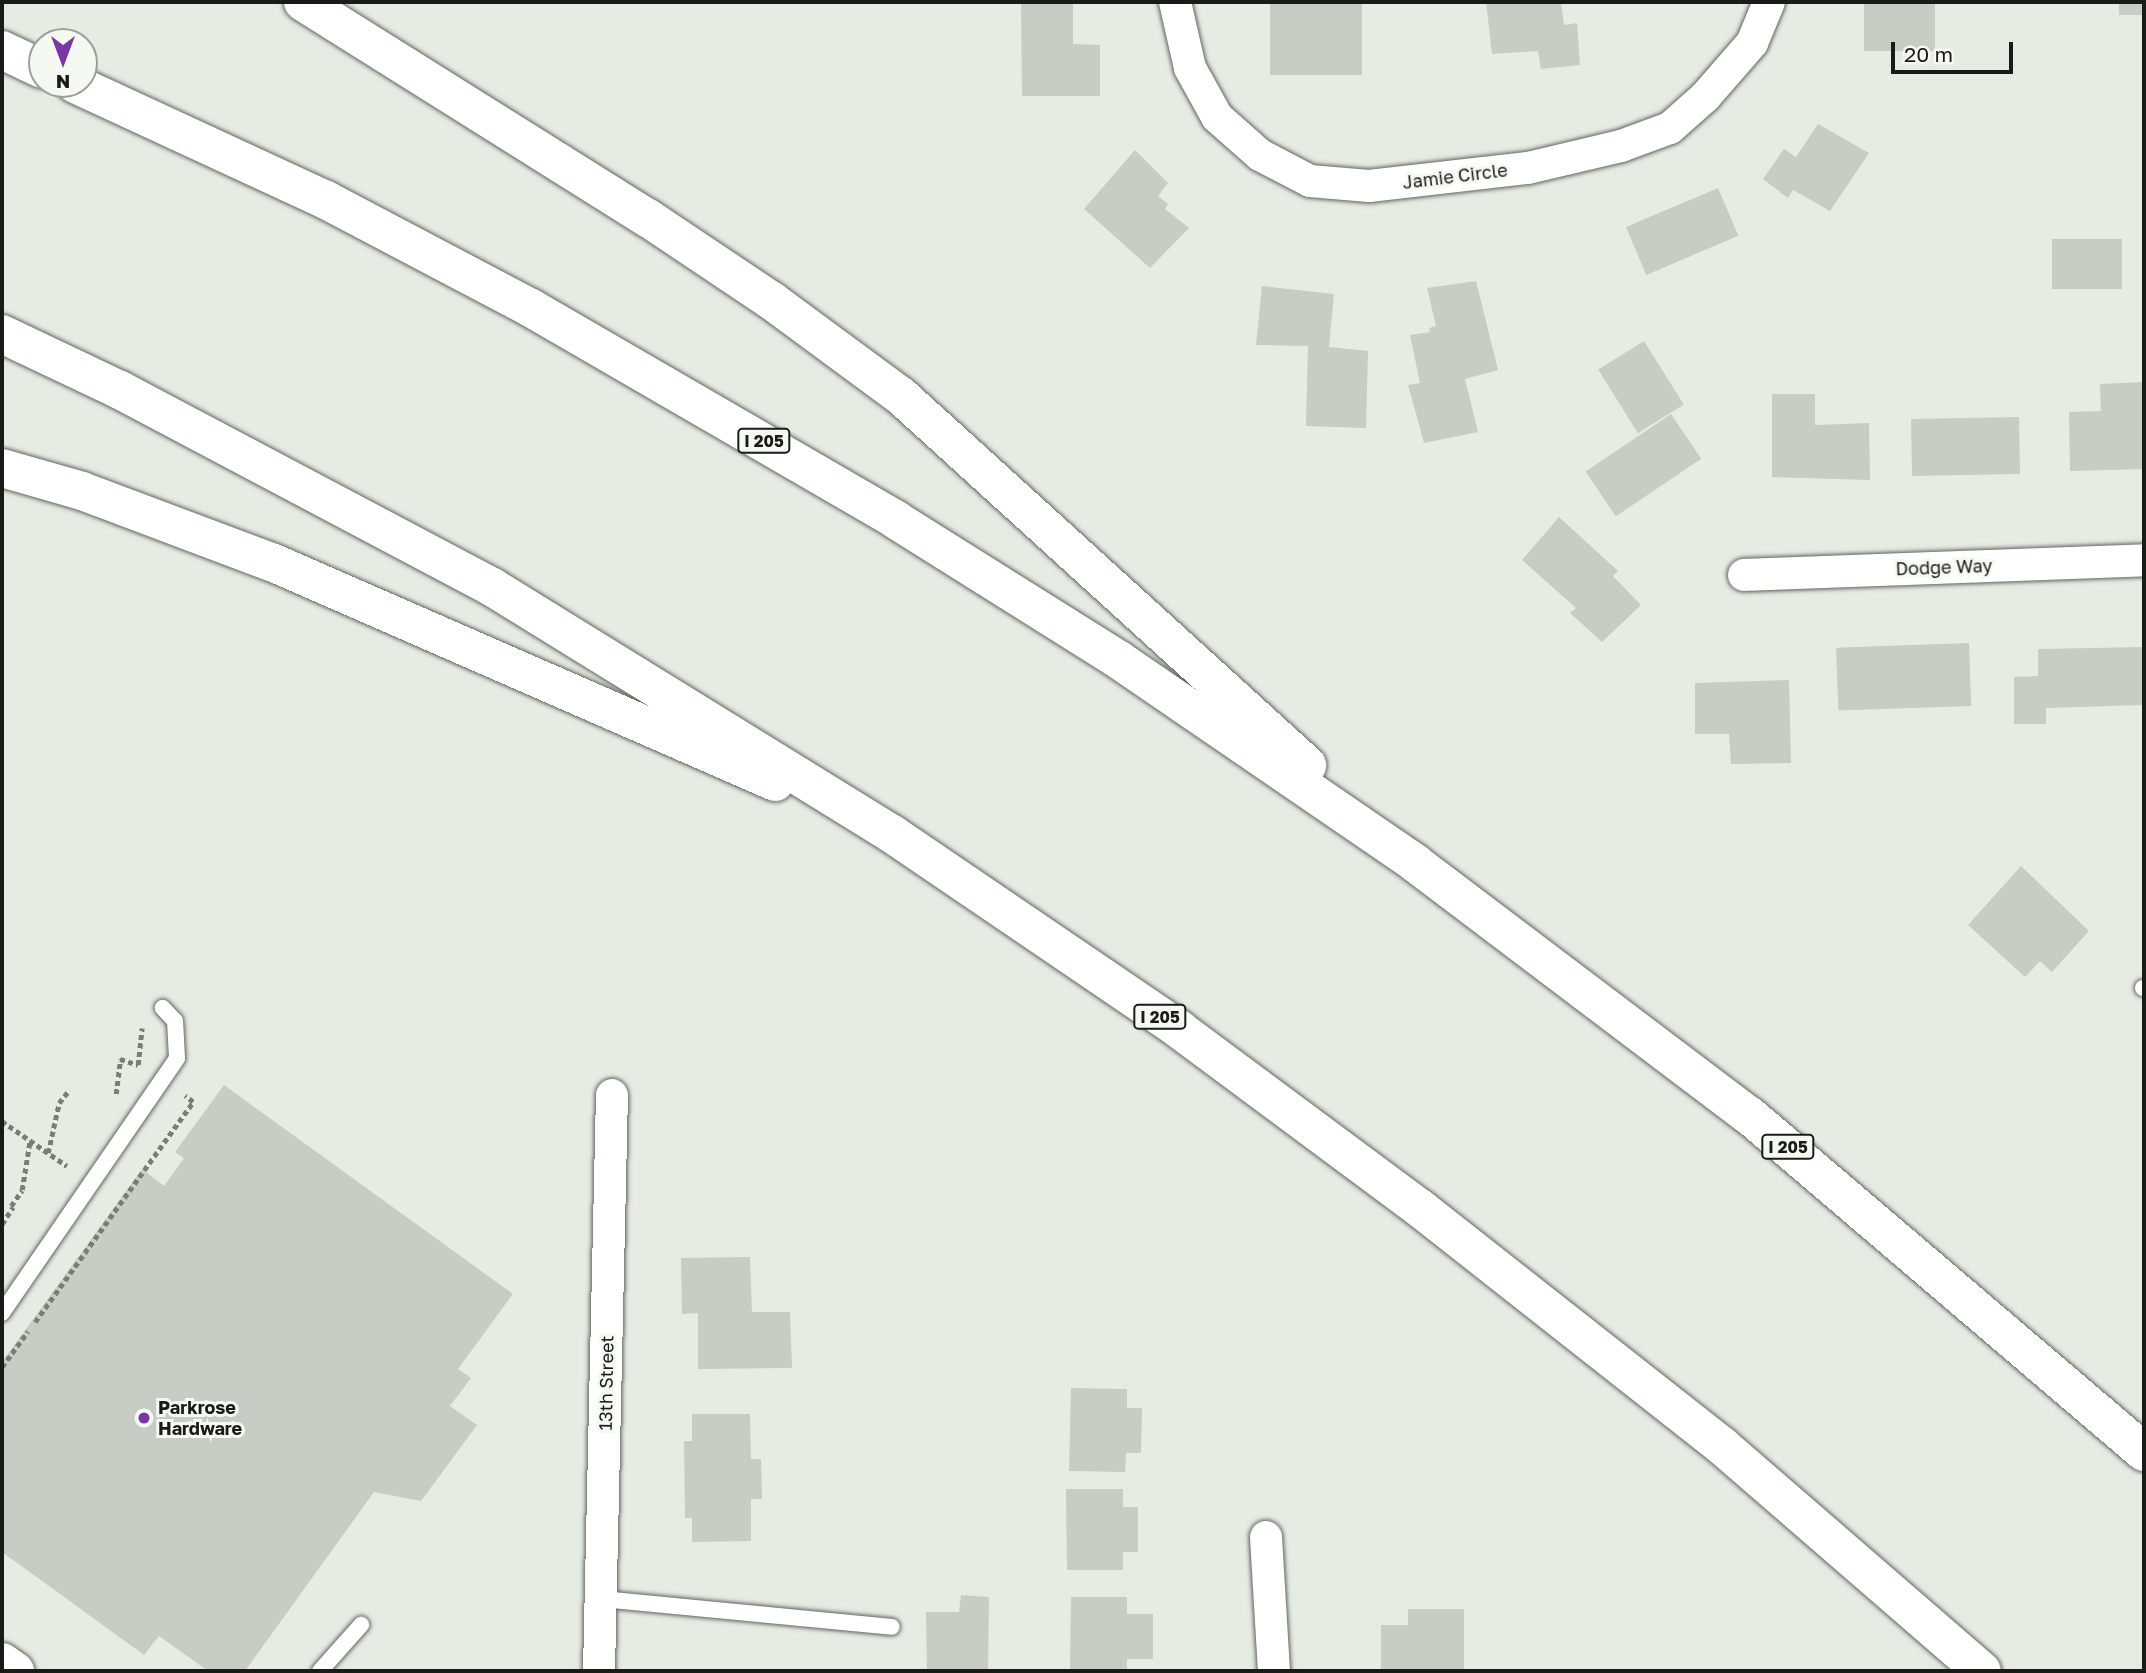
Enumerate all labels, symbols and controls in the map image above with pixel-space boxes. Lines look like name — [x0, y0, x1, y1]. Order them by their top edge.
north arrow — [28, 28, 98, 98]
scale bar — [1894, 28, 2016, 72]
text: 20 m — [1904, 41, 1953, 67]
text: N — [56, 71, 70, 94]
street label: Jamie Circle — [1401, 159, 1509, 193]
road number: I 205 — [736, 428, 792, 454]
street label: Dodge Way — [1895, 555, 1993, 579]
road number: I 205 — [1132, 1004, 1188, 1030]
road number: I 205 — [1760, 1134, 1816, 1160]
street label: 13th Street — [594, 1335, 618, 1431]
place label: Parkrose Hardware — [158, 1397, 242, 1440]
marker: Parkrose Hardware — [136, 1410, 152, 1426]

